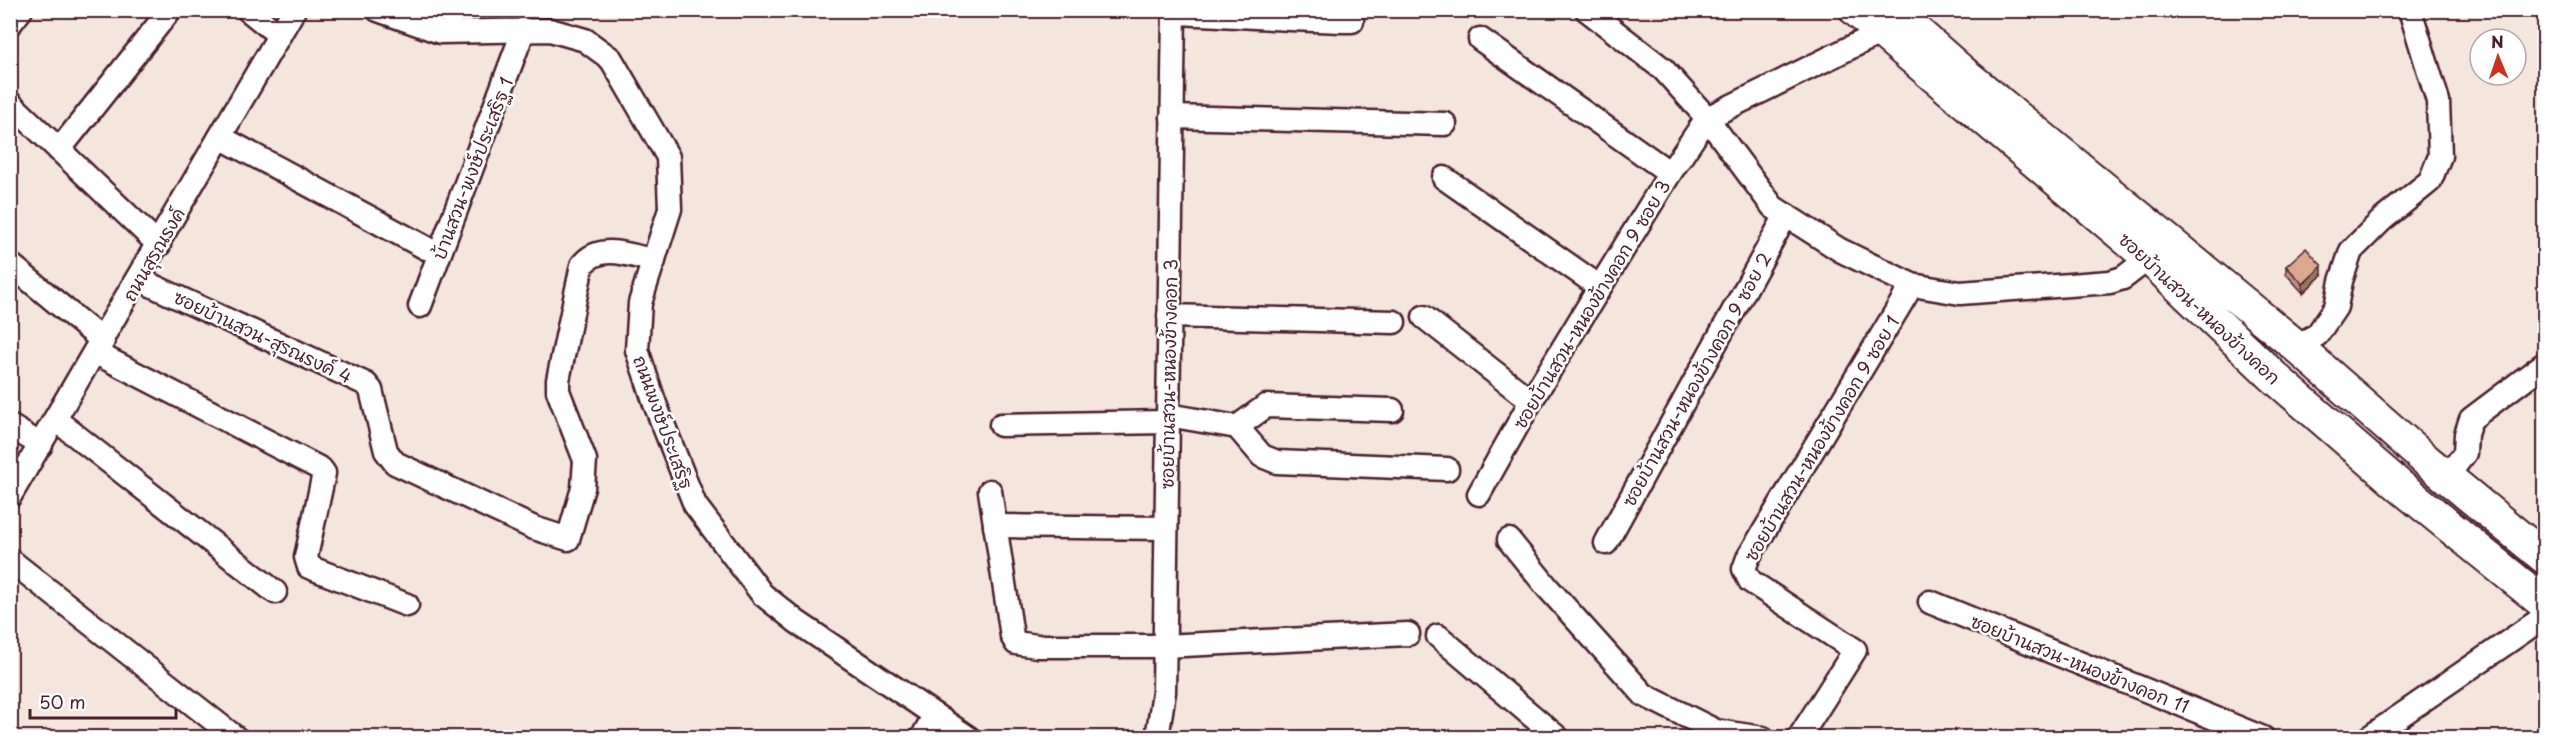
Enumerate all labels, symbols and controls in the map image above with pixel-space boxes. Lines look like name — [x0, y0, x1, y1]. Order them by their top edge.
north arrow — [2468, 27, 2528, 87]
text: N — [2491, 29, 2504, 53]
street label: บ้านสวน-พงษ์ประเสริฐ 1 — [425, 73, 519, 263]
street label: ซอยบ้านสวน-หนองข้างคอก 9 ซอย 3 — [1506, 174, 1676, 434]
street label: ถนนสุรณรงค์ — [115, 202, 193, 307]
street label: ซอยบ้านสวน-หนองข้างคอก — [2113, 226, 2287, 390]
street label: ซอยบ้านสวน-หนองข้างคอก 9 ซอย 2 — [1615, 247, 1777, 511]
street label: ซอยบ้านสวน-หนองข้างคอก 3 — [1152, 259, 1184, 489]
street label: ซอยบ้านสวน-สุรณรงค์ 4 — [169, 283, 357, 391]
street label: ซอยบ้านสวน-หนองข้างคอก 9 ซอย 1 — [1737, 310, 1905, 566]
street label: ถนนพงษ์ประเสริฐ — [627, 351, 701, 493]
street label: ซอยบ้านสวน-หนองข้างคอก 11 — [1967, 607, 2193, 719]
scale bar — [30, 682, 176, 720]
text: 50 m — [39, 688, 86, 715]

